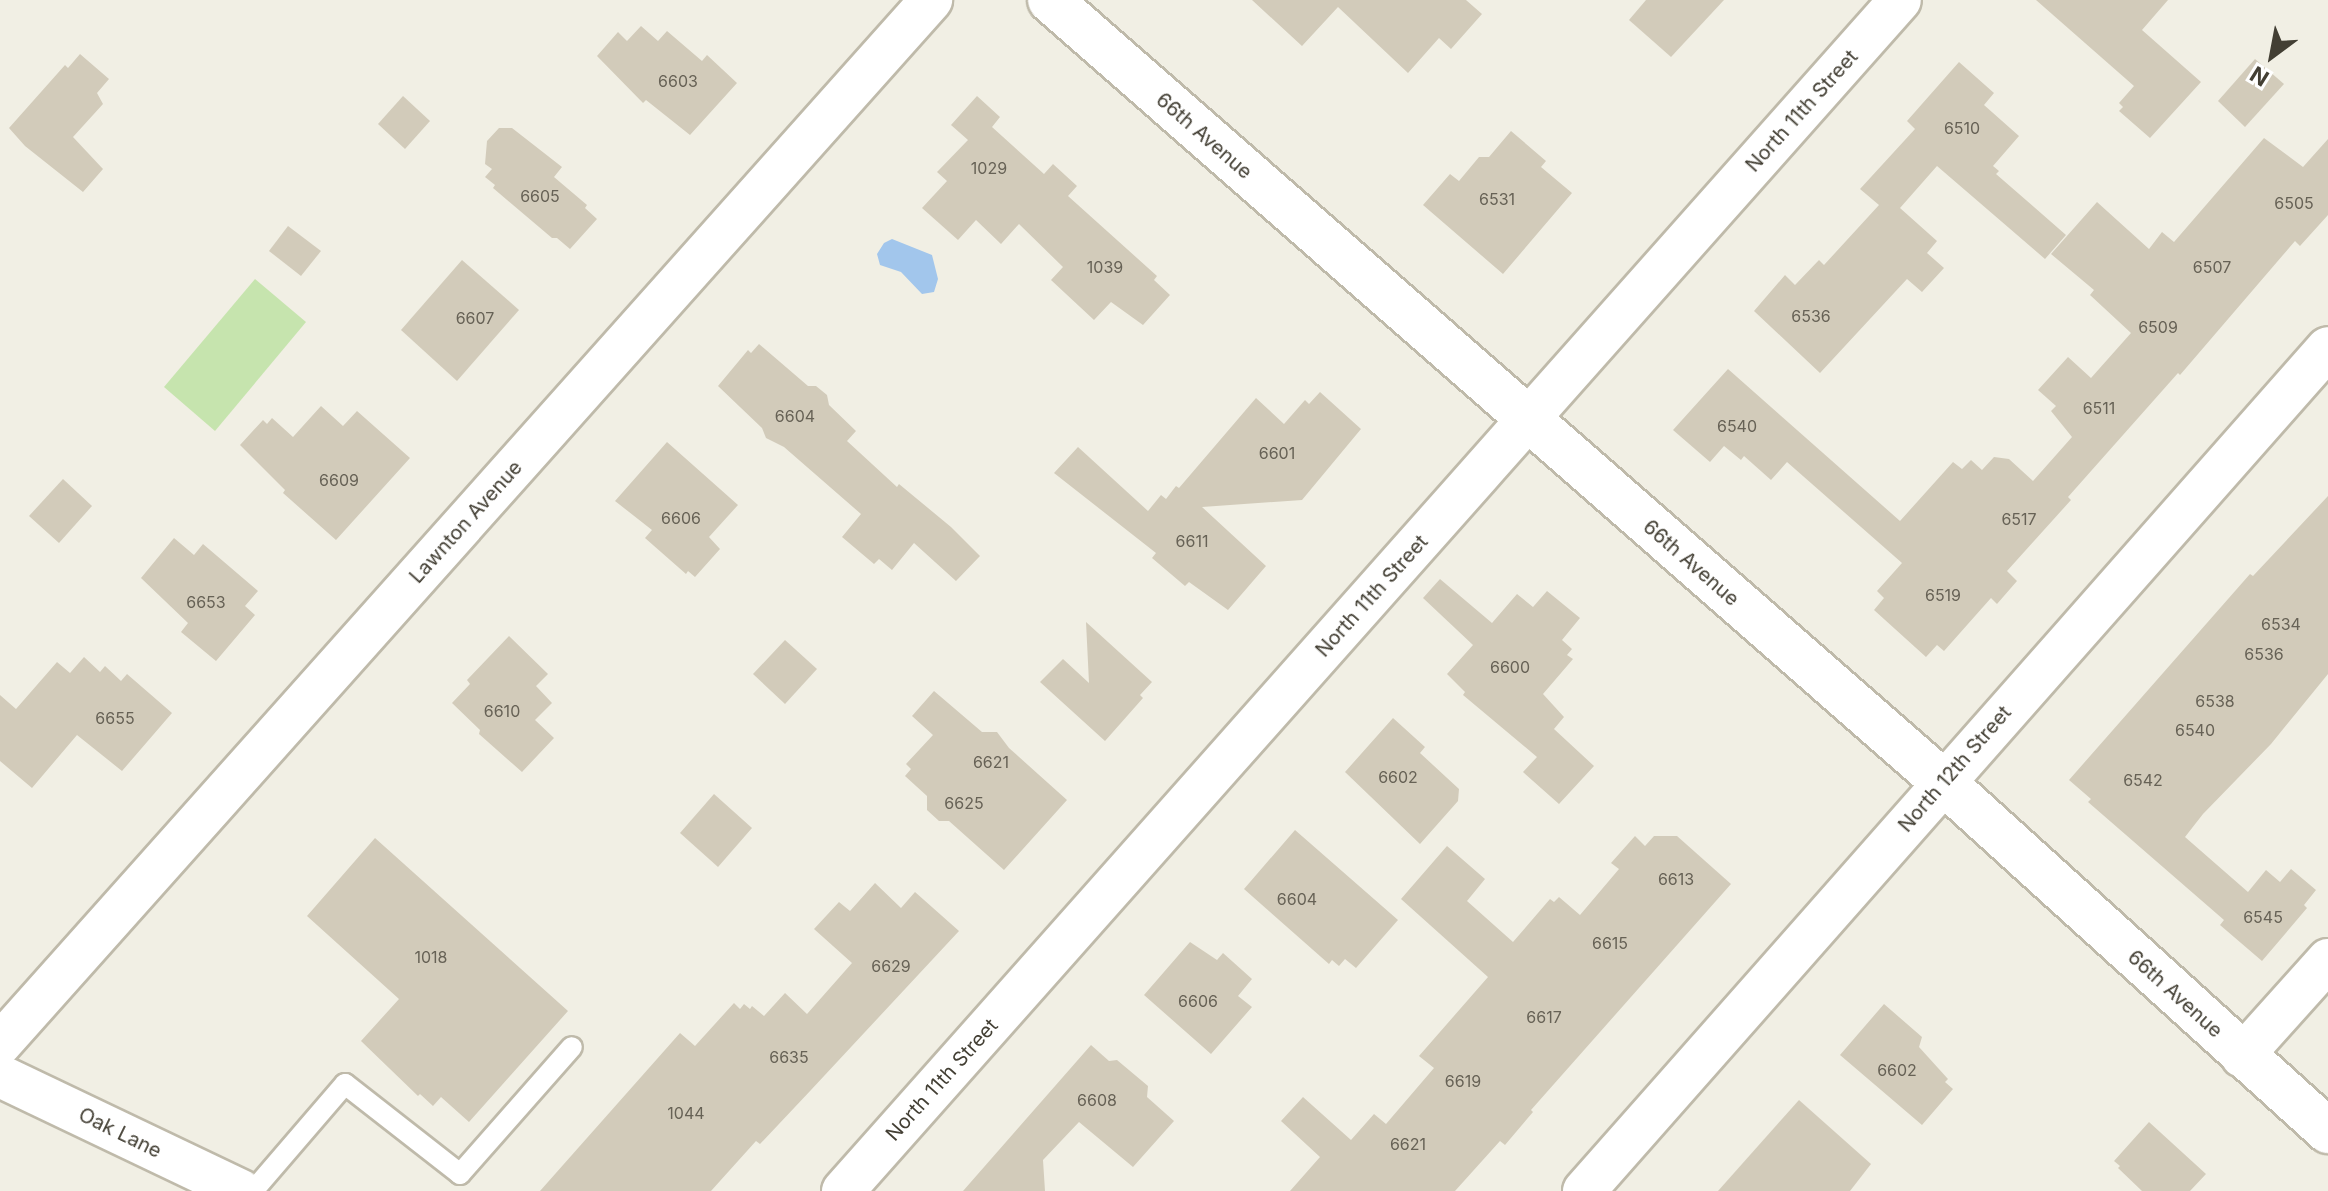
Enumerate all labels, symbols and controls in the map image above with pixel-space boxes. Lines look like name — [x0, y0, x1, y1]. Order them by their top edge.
north arrow — [2232, 16, 2312, 96]
street label: North 11th Street — [1741, 45, 1863, 177]
text: N — [2245, 61, 2273, 92]
house number: 6603 — [658, 71, 698, 91]
street label: 66th Avenue — [1151, 88, 1257, 184]
house number: 6510 — [1944, 118, 1980, 138]
house number: 1029 — [971, 158, 1007, 178]
house number: 6605 — [520, 186, 560, 206]
house number: 6531 — [1479, 189, 1515, 209]
house number: 6505 — [2274, 193, 2314, 213]
house number: 1039 — [1087, 257, 1123, 277]
house number: 6507 — [2193, 257, 2231, 277]
house number: 6536 — [1791, 306, 1831, 326]
house number: 6607 — [456, 308, 494, 328]
house number: 6509 — [2138, 317, 2178, 337]
house number: 6511 — [2083, 398, 2115, 418]
house number: 6604 — [775, 406, 815, 426]
house number: 6540 — [1717, 416, 1757, 436]
house number: 6601 — [1259, 443, 1295, 463]
street label: Lawnton Avenue — [405, 456, 527, 588]
house number: 6609 — [319, 470, 359, 490]
house number: 6606 — [661, 508, 701, 528]
house number: 6517 — [2001, 509, 2037, 529]
street label: 66th Avenue — [1638, 515, 1744, 611]
street label: North 11th Street — [1311, 530, 1433, 662]
house number: 6611 — [1176, 531, 1208, 551]
house number: 6519 — [1925, 585, 1961, 605]
house number: 6653 — [186, 592, 226, 612]
house number: 6534 — [2261, 614, 2301, 634]
house number: 6536 — [2244, 644, 2284, 664]
house number: 6600 — [1490, 657, 1530, 677]
house number: 6538 — [2195, 691, 2235, 711]
house number: 6610 — [484, 701, 520, 721]
street label: North 12th Street — [1894, 701, 2016, 837]
house number: 6655 — [95, 708, 135, 728]
house number: 6540 — [2175, 720, 2215, 740]
house number: 6621 — [973, 752, 1009, 772]
house number: 6602 — [1378, 767, 1418, 787]
house number: 6542 — [2123, 770, 2163, 790]
house number: 6625 — [944, 793, 984, 813]
house number: 6613 — [1658, 869, 1694, 889]
house number: 6604 — [1277, 889, 1317, 909]
house number: 6545 — [2243, 907, 2283, 927]
house number: 6615 — [1592, 933, 1628, 953]
street label: 66th Avenue — [2123, 945, 2227, 1043]
house number: 1018 — [414, 947, 448, 967]
house number: 6629 — [871, 956, 911, 976]
house number: 6606 — [1178, 991, 1218, 1011]
house number: 6617 — [1526, 1007, 1562, 1027]
street label: North 11th Street — [881, 1014, 1003, 1146]
house number: 6635 — [769, 1047, 809, 1067]
house number: 6602 — [1877, 1060, 1917, 1080]
house number: 6619 — [1445, 1071, 1481, 1091]
house number: 6608 — [1077, 1090, 1117, 1110]
street label: Oak Lane — [75, 1103, 165, 1163]
house number: 1044 — [667, 1103, 705, 1123]
house number: 6621 — [1390, 1134, 1426, 1154]

